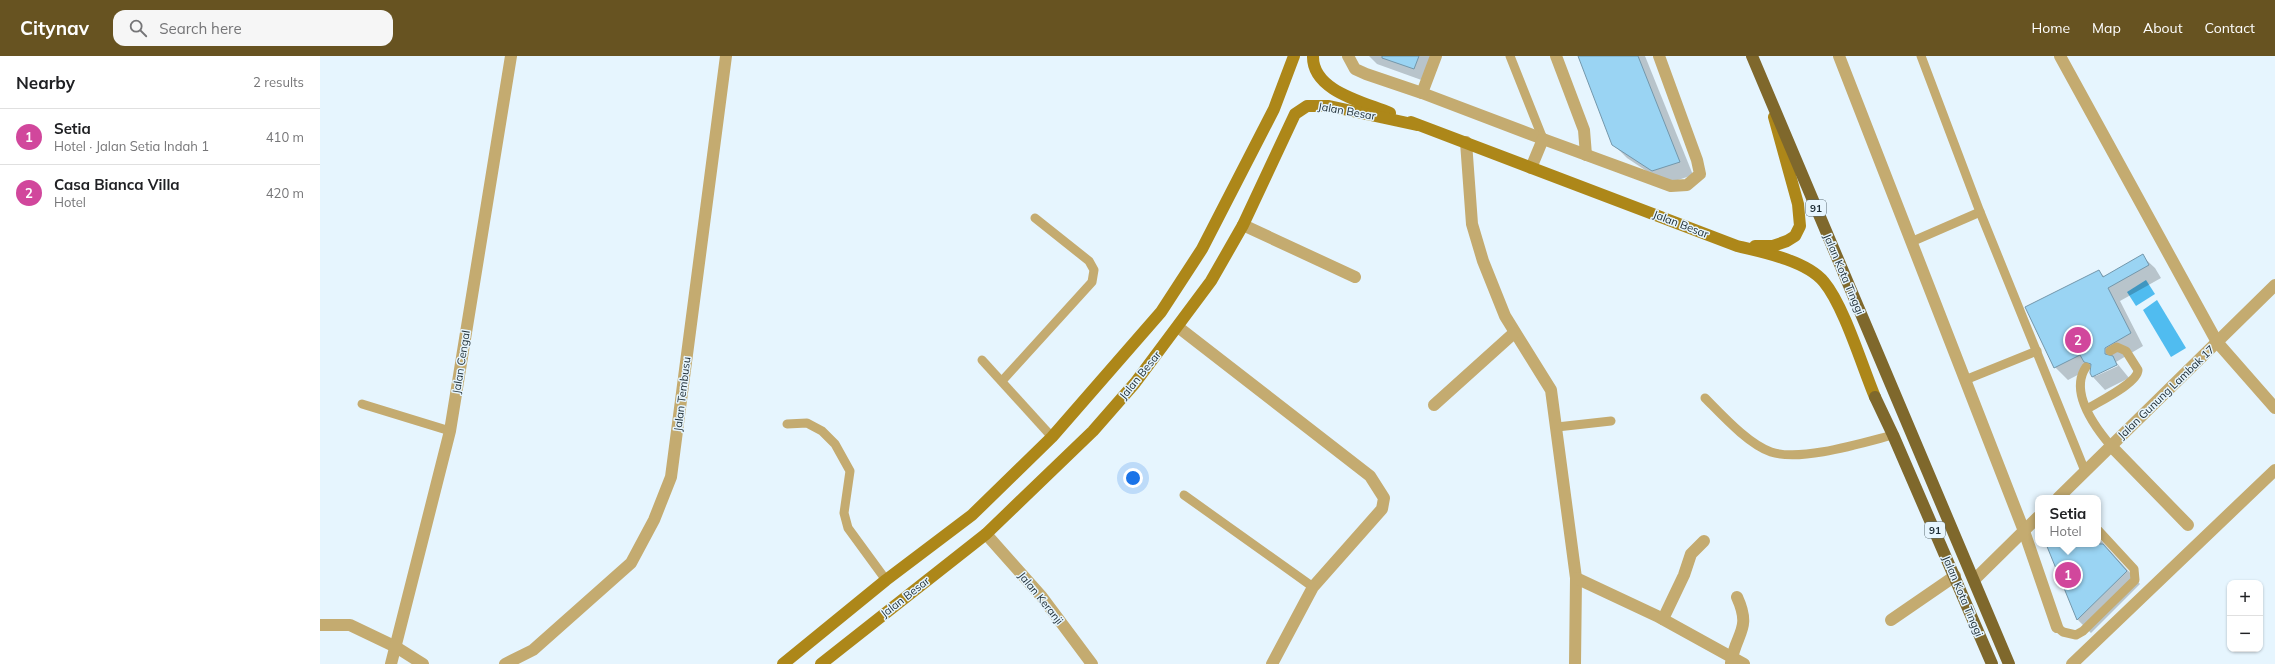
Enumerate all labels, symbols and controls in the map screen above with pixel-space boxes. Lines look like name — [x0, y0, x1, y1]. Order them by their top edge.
search box — [113, 10, 393, 46]
text: Citynav — [20, 16, 89, 40]
icon: search — [127, 17, 149, 39]
text: Search here — [159, 19, 242, 38]
text: Home — [2031, 19, 2070, 37]
text: Map — [2092, 19, 2121, 37]
text: About — [2143, 19, 2183, 37]
text: Contact — [2205, 19, 2255, 37]
text: Nearby — [16, 72, 75, 93]
text: 2 results — [253, 74, 304, 90]
street label: Jalan Besar — [1317, 99, 1377, 123]
text: Setia — [54, 119, 91, 138]
text: 1 — [25, 129, 33, 145]
text: 410 m — [266, 129, 304, 145]
text: Hotel · Jalan Setia Indah 1 — [54, 138, 209, 154]
text: Casa Bianca Villa — [54, 175, 180, 194]
text: 2 — [25, 185, 33, 201]
text: 420 m — [266, 185, 304, 201]
text: Hotel — [54, 194, 86, 210]
road number: 91 — [1806, 200, 1826, 216]
street label: Jalan Besar — [1651, 207, 1711, 241]
street label: Jalan Kota Tinggi — [1821, 231, 1867, 317]
pin: 2 — [2065, 325, 2091, 355]
street label: Jalan Cengal — [449, 329, 473, 395]
street label: Jalan Gunung Lambak 17 — [2115, 342, 2217, 442]
street label: Jalan Besar — [1116, 348, 1164, 402]
street label: Jalan Tembusu — [670, 356, 694, 432]
your location — [1123, 468, 1143, 488]
popup — [2035, 495, 2101, 547]
text: Setia — [2050, 504, 2086, 523]
road number: 91 — [1925, 522, 1945, 538]
text: Hotel — [2050, 523, 2082, 539]
street label: Jalan Kota Tinggi — [1940, 553, 1986, 639]
pin: 1 — [2055, 560, 2081, 590]
street label: Jalan Keranji — [1015, 569, 1067, 627]
street label: Jalan Besar — [878, 574, 932, 620]
map controls — [2227, 580, 2263, 652]
button: + — [2227, 580, 2263, 616]
button: − — [2227, 616, 2263, 652]

